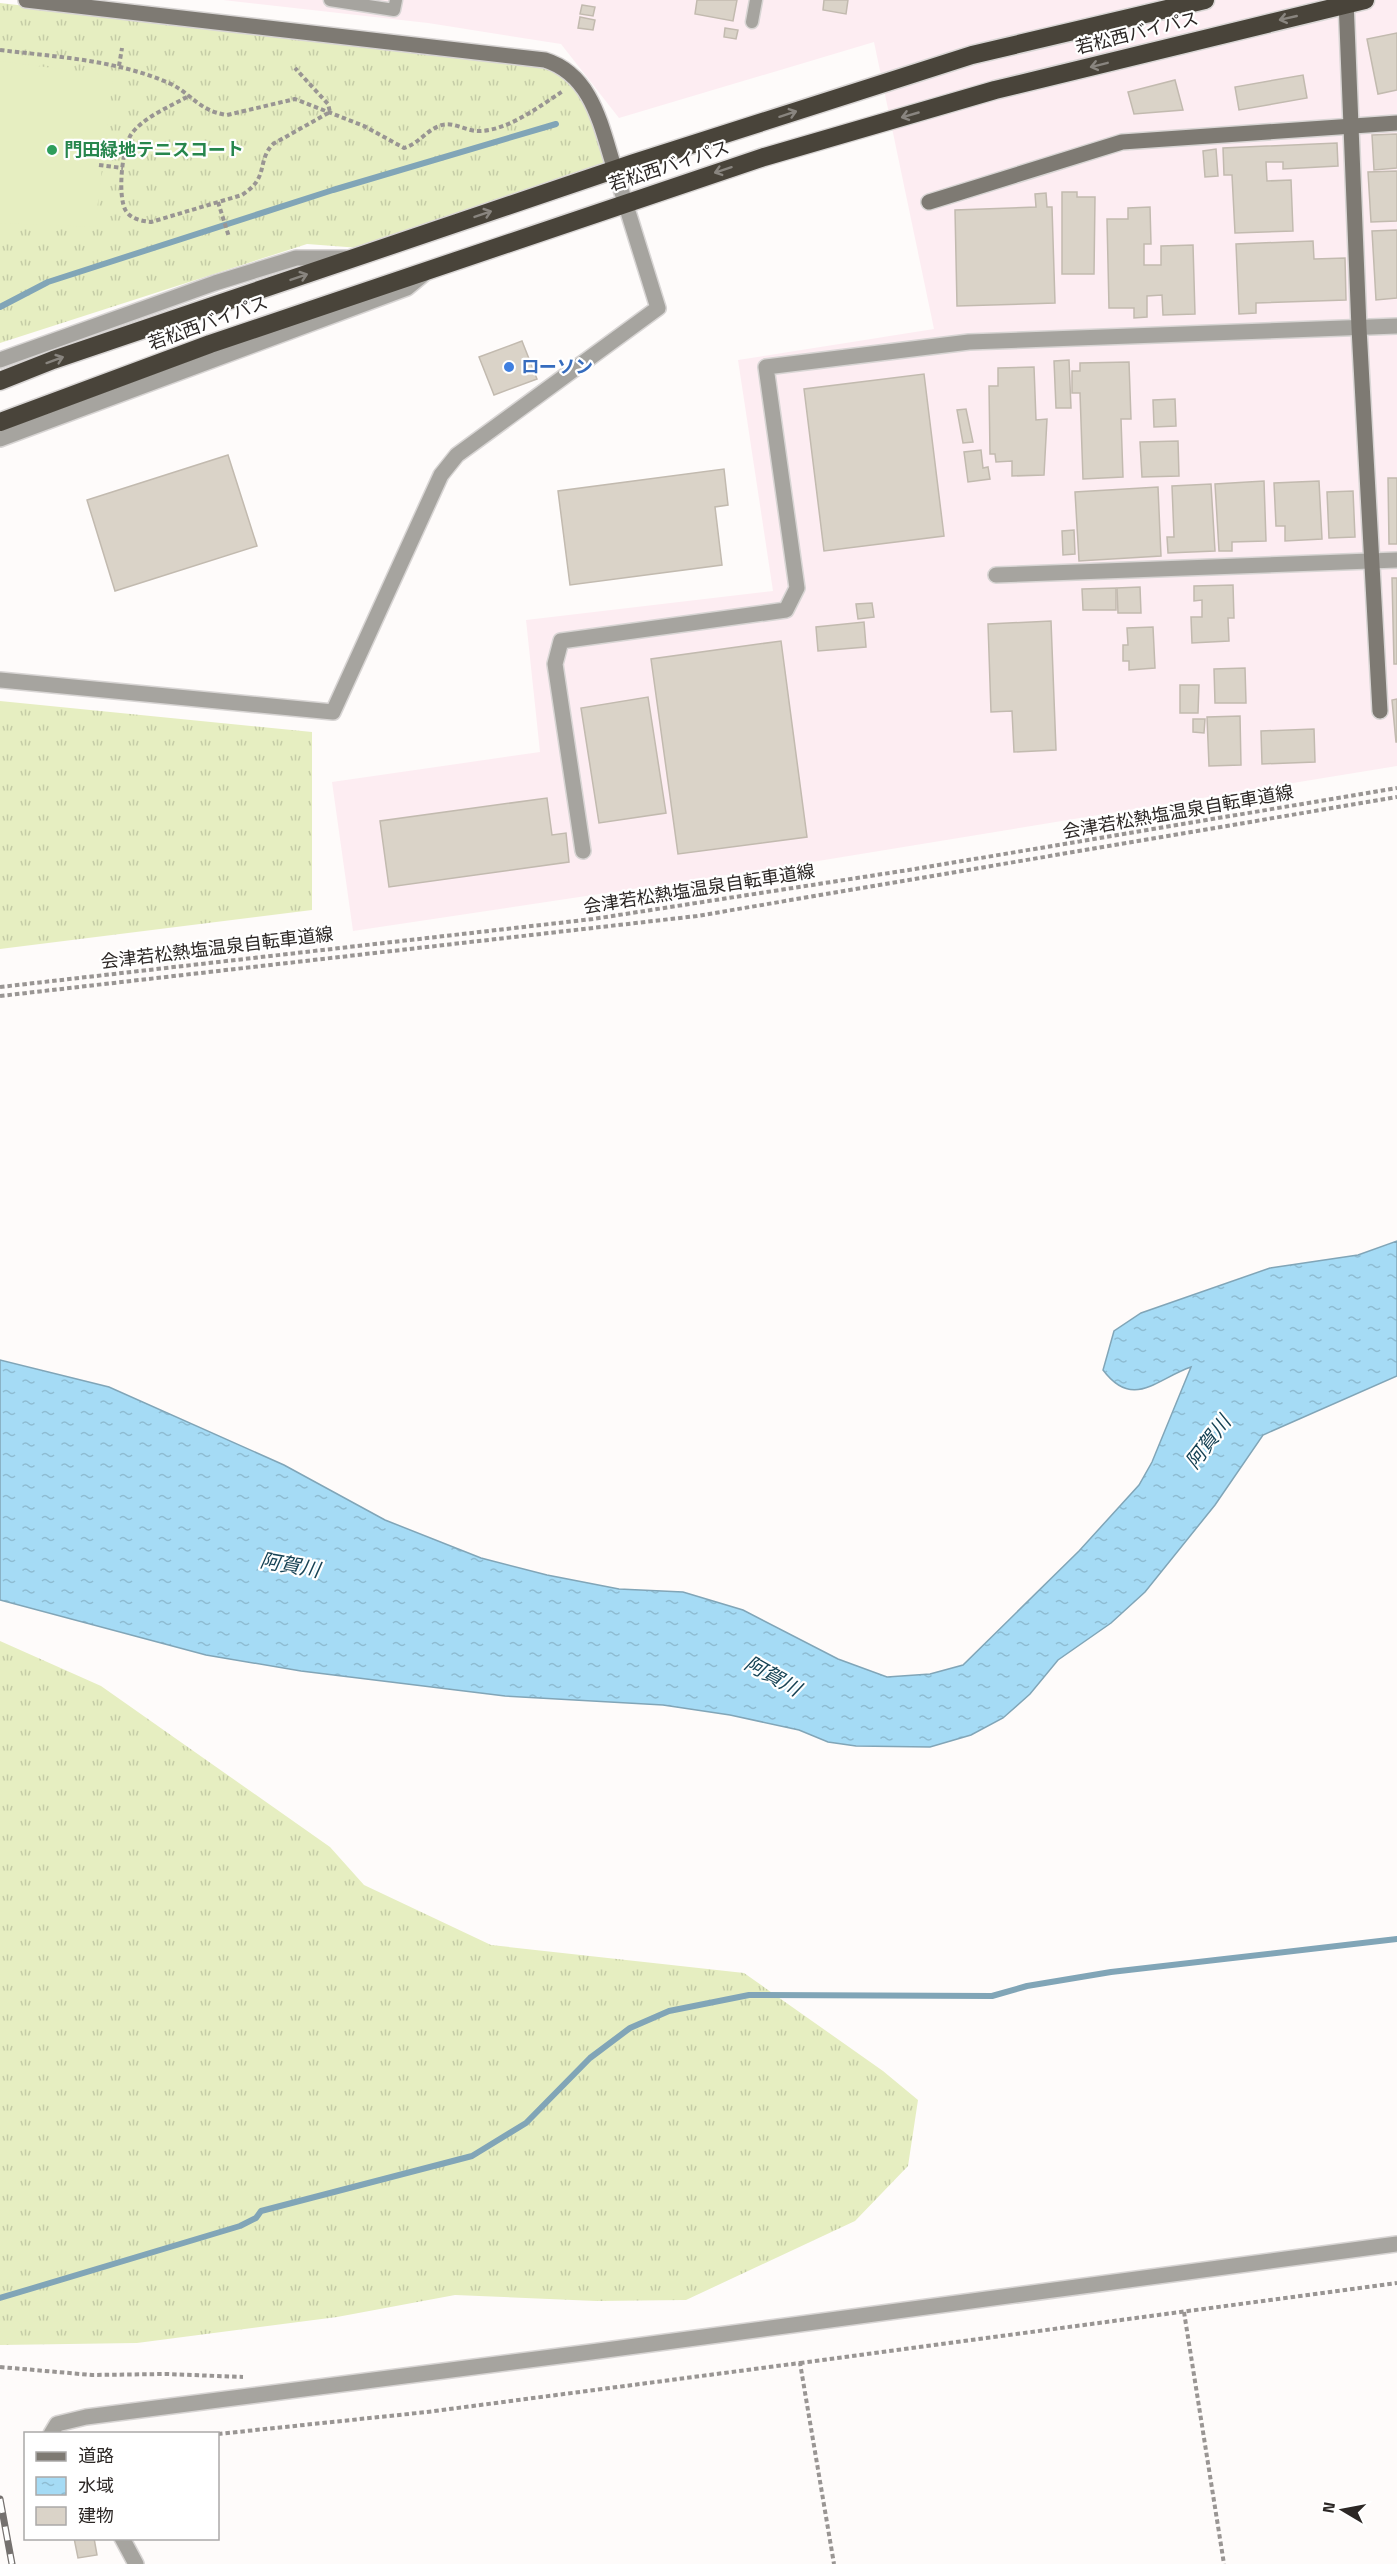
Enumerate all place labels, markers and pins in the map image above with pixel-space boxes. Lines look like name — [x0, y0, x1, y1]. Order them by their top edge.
place label: 門田緑地テニスコート — [64, 136, 244, 163]
marker: 門田緑地テニスコート — [45, 143, 59, 157]
place label: ローソン — [521, 353, 593, 380]
marker: ローソン — [502, 360, 516, 374]

